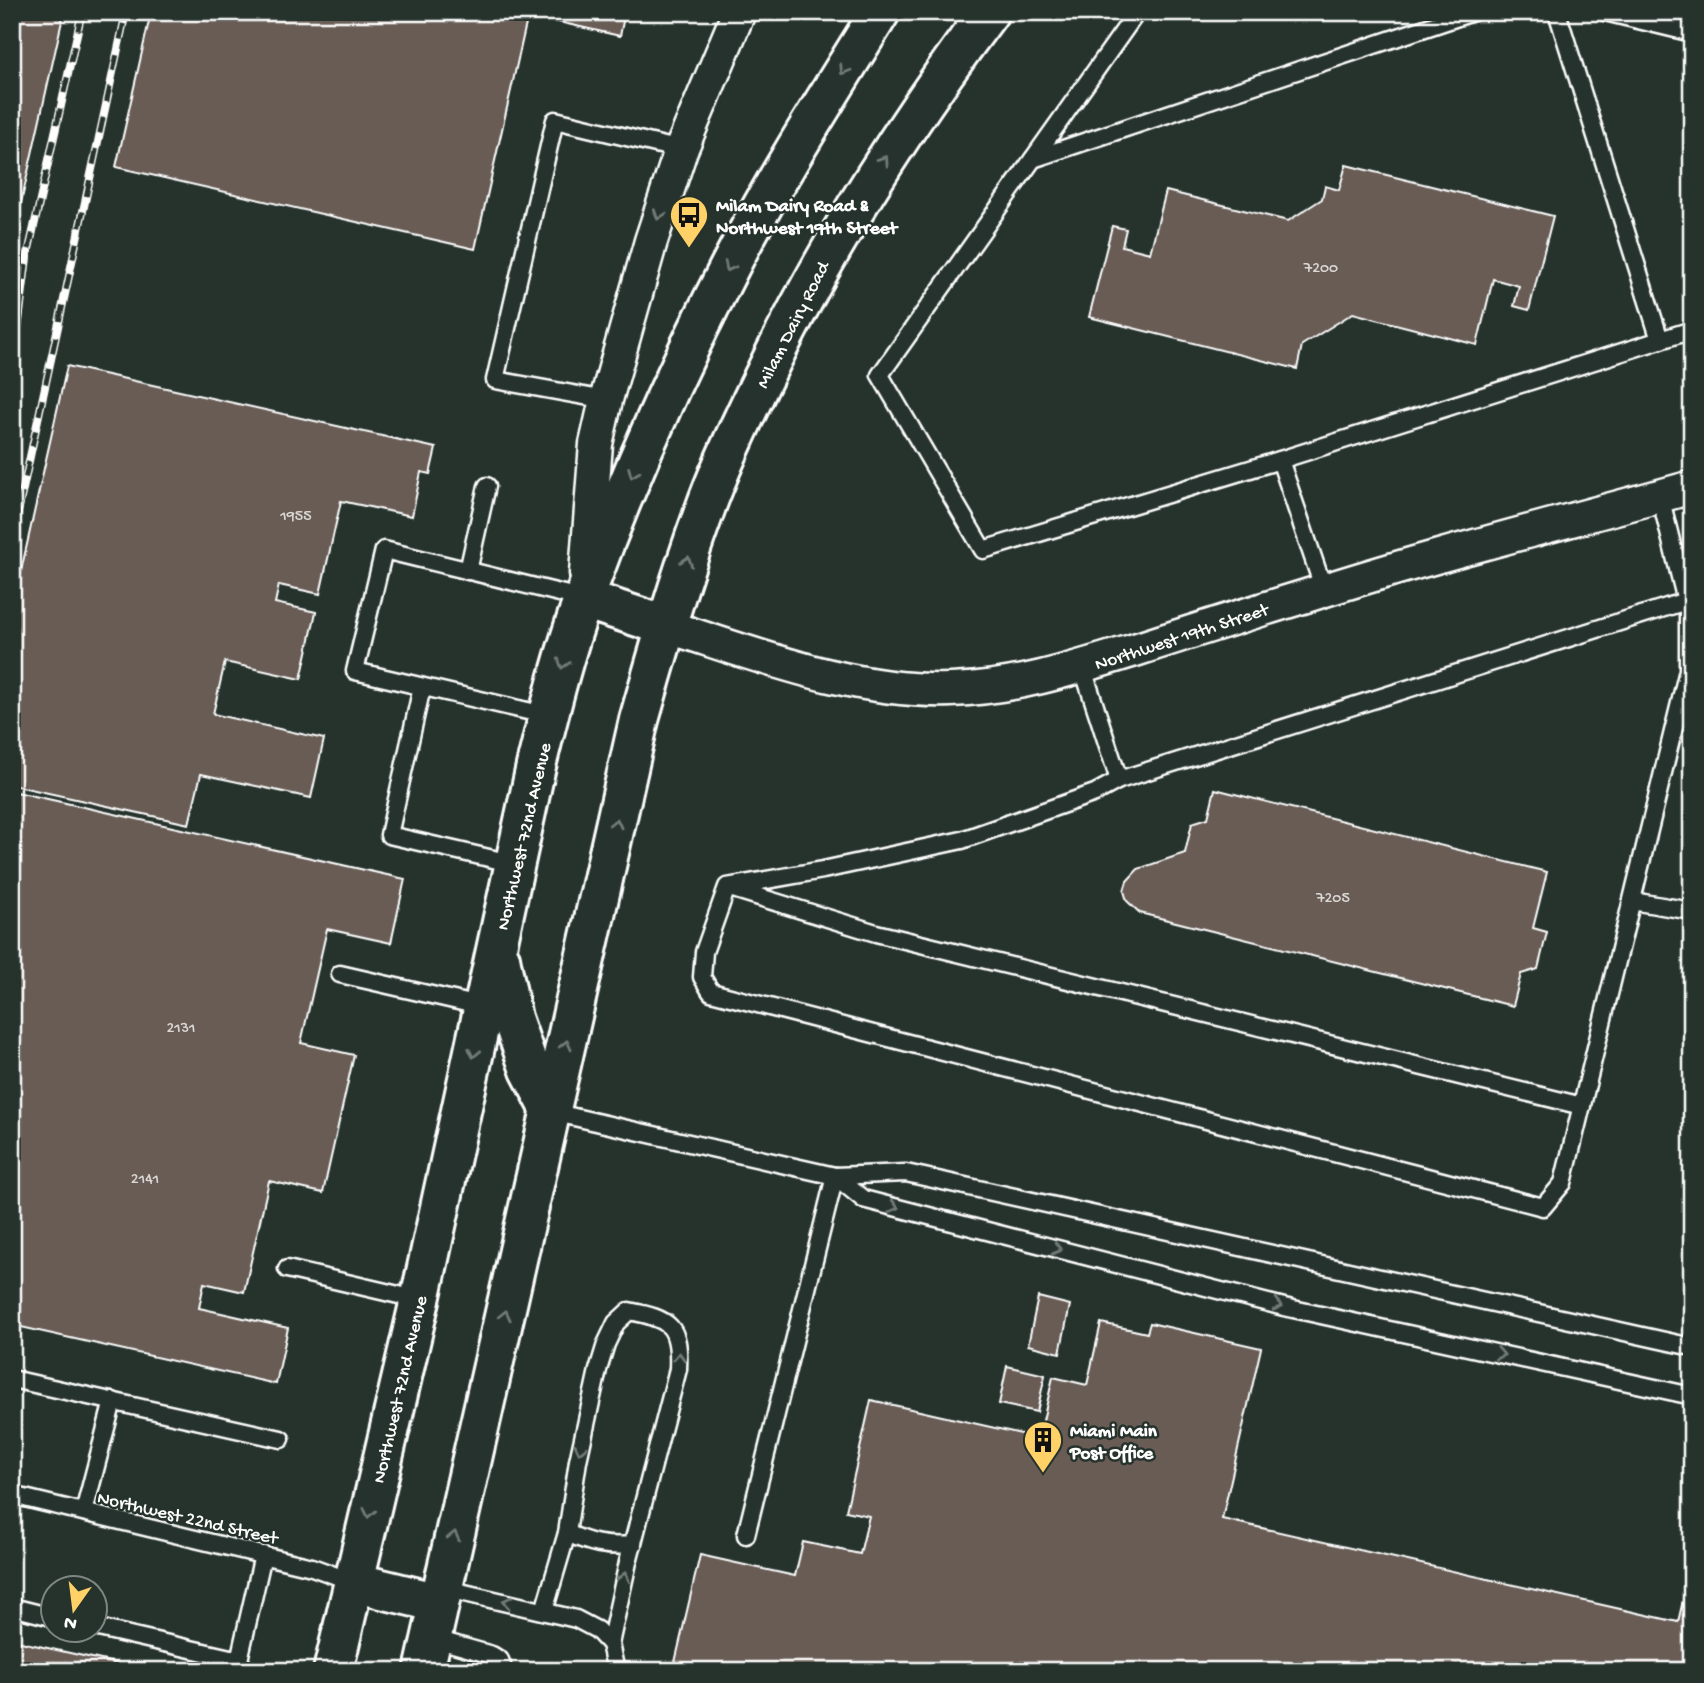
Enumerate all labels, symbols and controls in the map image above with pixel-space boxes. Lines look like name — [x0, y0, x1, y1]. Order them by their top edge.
one-way arrow — [839, 62, 852, 75]
one-way arrow — [876, 154, 889, 167]
bus stop icon: Milam Dairy Road & Northwest 19th Street — [668, 194, 710, 249]
place label: Milam Dairy Road & Northwest 19th Street — [716, 196, 899, 241]
one-way arrow — [653, 208, 667, 220]
street label: Milam Dairy Road — [752, 257, 837, 393]
one-way arrow — [724, 260, 738, 272]
house number: 7200 — [1303, 260, 1338, 279]
one-way arrow — [627, 466, 641, 478]
house number: 1955 — [279, 508, 312, 527]
one-way arrow — [679, 555, 694, 567]
street label: Northwest 19th Street — [1092, 599, 1274, 677]
one-way arrow — [557, 657, 571, 670]
street label: Northwest 72nd Avenue — [493, 741, 558, 933]
one-way arrow — [608, 817, 622, 829]
house number: 7205 — [1315, 890, 1350, 909]
house number: 2131 — [166, 1020, 196, 1039]
one-way arrow — [558, 1039, 573, 1051]
one-way arrow — [467, 1047, 482, 1059]
house number: 2141 — [131, 1171, 159, 1190]
one-way arrow — [888, 1199, 900, 1213]
one-way arrow — [1051, 1241, 1063, 1255]
street label: Northwest 72nd Avenue — [369, 1294, 434, 1486]
one-way arrow — [1272, 1297, 1284, 1311]
one-way arrow — [497, 1309, 511, 1321]
one-way arrow — [1494, 1345, 1506, 1360]
one-way arrow — [671, 1351, 686, 1362]
building icon: Miami Main Post Office — [1022, 1419, 1064, 1474]
place label: Miami Main Post Office — [1069, 1421, 1158, 1466]
one-way arrow — [574, 1443, 589, 1455]
street label: Northwest 22nd Street — [95, 1487, 282, 1552]
one-way arrow — [363, 1507, 377, 1519]
one-way arrow — [446, 1530, 461, 1542]
one-way arrow — [616, 1571, 631, 1583]
north arrow — [38, 1574, 108, 1644]
one-way arrow — [501, 1596, 513, 1611]
text: N — [62, 1609, 80, 1635]

